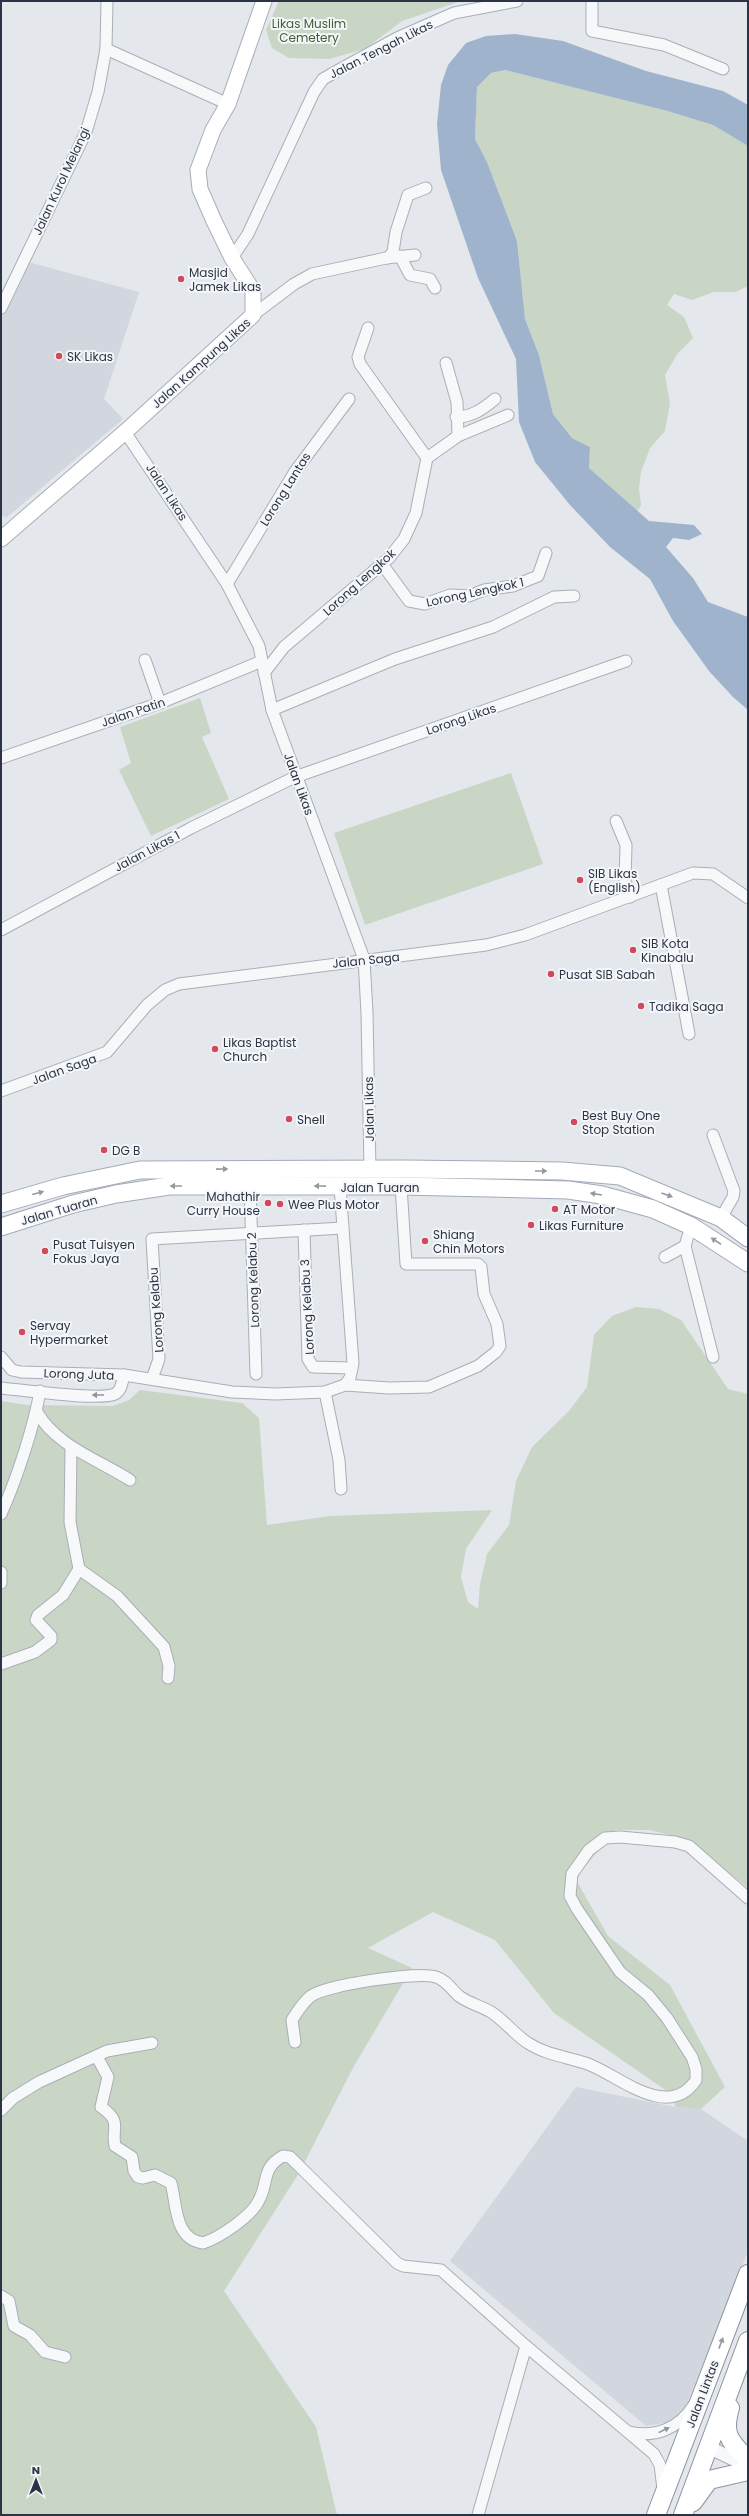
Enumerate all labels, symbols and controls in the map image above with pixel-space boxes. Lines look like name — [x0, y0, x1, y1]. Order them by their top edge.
park label: Likas Muslim Cemetery — [272, 15, 346, 46]
street label: Jalan Tengah Likas — [326, 16, 436, 82]
street label: Jalan Kurol Melangi — [29, 124, 93, 238]
place label: Masjid Jamek Likas — [189, 264, 261, 295]
marker: Masjid Jamek Likas — [176, 274, 186, 284]
street label: Jalan Kampung Likas — [148, 314, 254, 412]
place label: SK Likas — [67, 348, 113, 365]
marker: SK Likas — [54, 351, 64, 361]
street label: Lorong Lantas — [256, 449, 314, 529]
street label: Jalan Likas — [142, 460, 192, 524]
street label: Lorong Lengkok — [319, 544, 400, 619]
street label: Lorong Lengkok 1 — [425, 573, 525, 611]
street label: Jalan Patin — [99, 693, 167, 731]
street label: Lorong Likas — [424, 699, 498, 739]
street label: Jalan Likas — [280, 750, 318, 818]
street label: Jalan Likas 1 — [111, 827, 183, 875]
place label: SIB Likas (English) — [588, 865, 641, 896]
marker: SIB Likas (English) — [575, 875, 585, 885]
place label: SIB Kota Kinabalu — [641, 935, 694, 966]
marker: SIB Kota Kinabalu — [628, 945, 638, 955]
street label: Jalan Saga — [331, 948, 401, 972]
place label: Pusat SIB Sabah — [559, 966, 655, 983]
marker: Pusat SIB Sabah — [546, 969, 556, 979]
place label: Tadika Saga — [649, 998, 724, 1015]
marker: Tadika Saga — [636, 1001, 646, 1011]
place label: Likas Baptist Church — [223, 1034, 296, 1065]
marker: Likas Baptist Church — [210, 1044, 220, 1054]
street label: Jalan Saga — [29, 1049, 99, 1089]
street label: Jalan Likas — [360, 1076, 378, 1142]
place label: Best Buy One Stop Station — [582, 1107, 660, 1138]
place label: Shell — [297, 1111, 325, 1128]
marker: Shell — [284, 1114, 294, 1124]
marker: Best Buy One Stop Station — [569, 1117, 579, 1127]
place label: DG B — [112, 1142, 140, 1159]
marker: DG B — [99, 1145, 109, 1155]
one-way arrow — [216, 1166, 228, 1173]
one-way arrow — [535, 1168, 548, 1174]
street label: Jalan Tuaran — [341, 1179, 419, 1196]
one-way arrow — [169, 1183, 182, 1189]
one-way arrow — [313, 1183, 326, 1189]
place label: Mahathir Curry House — [187, 1188, 261, 1219]
one-way arrow — [33, 1190, 45, 1196]
street label: Jalan Tuaran — [19, 1191, 99, 1229]
one-way arrow — [590, 1191, 602, 1197]
one-way arrow — [662, 1192, 674, 1198]
place label: Wee Plus Motor — [288, 1196, 380, 1213]
marker: Mahathir Curry House — [263, 1198, 273, 1208]
marker: Wee Plus Motor — [275, 1199, 285, 1209]
place label: AT Motor — [563, 1201, 616, 1218]
marker: AT Motor — [550, 1204, 560, 1214]
place label: Likas Furniture — [539, 1217, 624, 1234]
marker: Likas Furniture — [526, 1220, 536, 1230]
place label: Shiang Chin Motors — [433, 1226, 505, 1257]
street label: Lorong Kelabu 2 — [243, 1232, 263, 1328]
place label: Pusat Tuisyen Fokus Jaya — [53, 1236, 135, 1267]
marker: Shiang Chin Motors — [420, 1236, 430, 1246]
one-way arrow — [710, 1238, 721, 1245]
marker: Pusat Tuisyen Fokus Jaya — [40, 1246, 50, 1256]
street label: Lorong Kelabu 3 — [296, 1259, 318, 1355]
street label: Lorong Kelabu — [145, 1267, 167, 1353]
place label: Servay Hypermarket — [30, 1317, 108, 1348]
marker: Servay Hypermarket — [17, 1327, 27, 1337]
street label: Lorong Juta — [43, 1364, 115, 1384]
one-way arrow — [91, 1392, 104, 1398]
one-way arrow — [718, 2337, 724, 2349]
street label: Jalan Lintas — [681, 2358, 723, 2430]
one-way arrow — [658, 2427, 670, 2433]
north arrow — [16, 2460, 56, 2500]
text: N — [32, 2462, 40, 2478]

